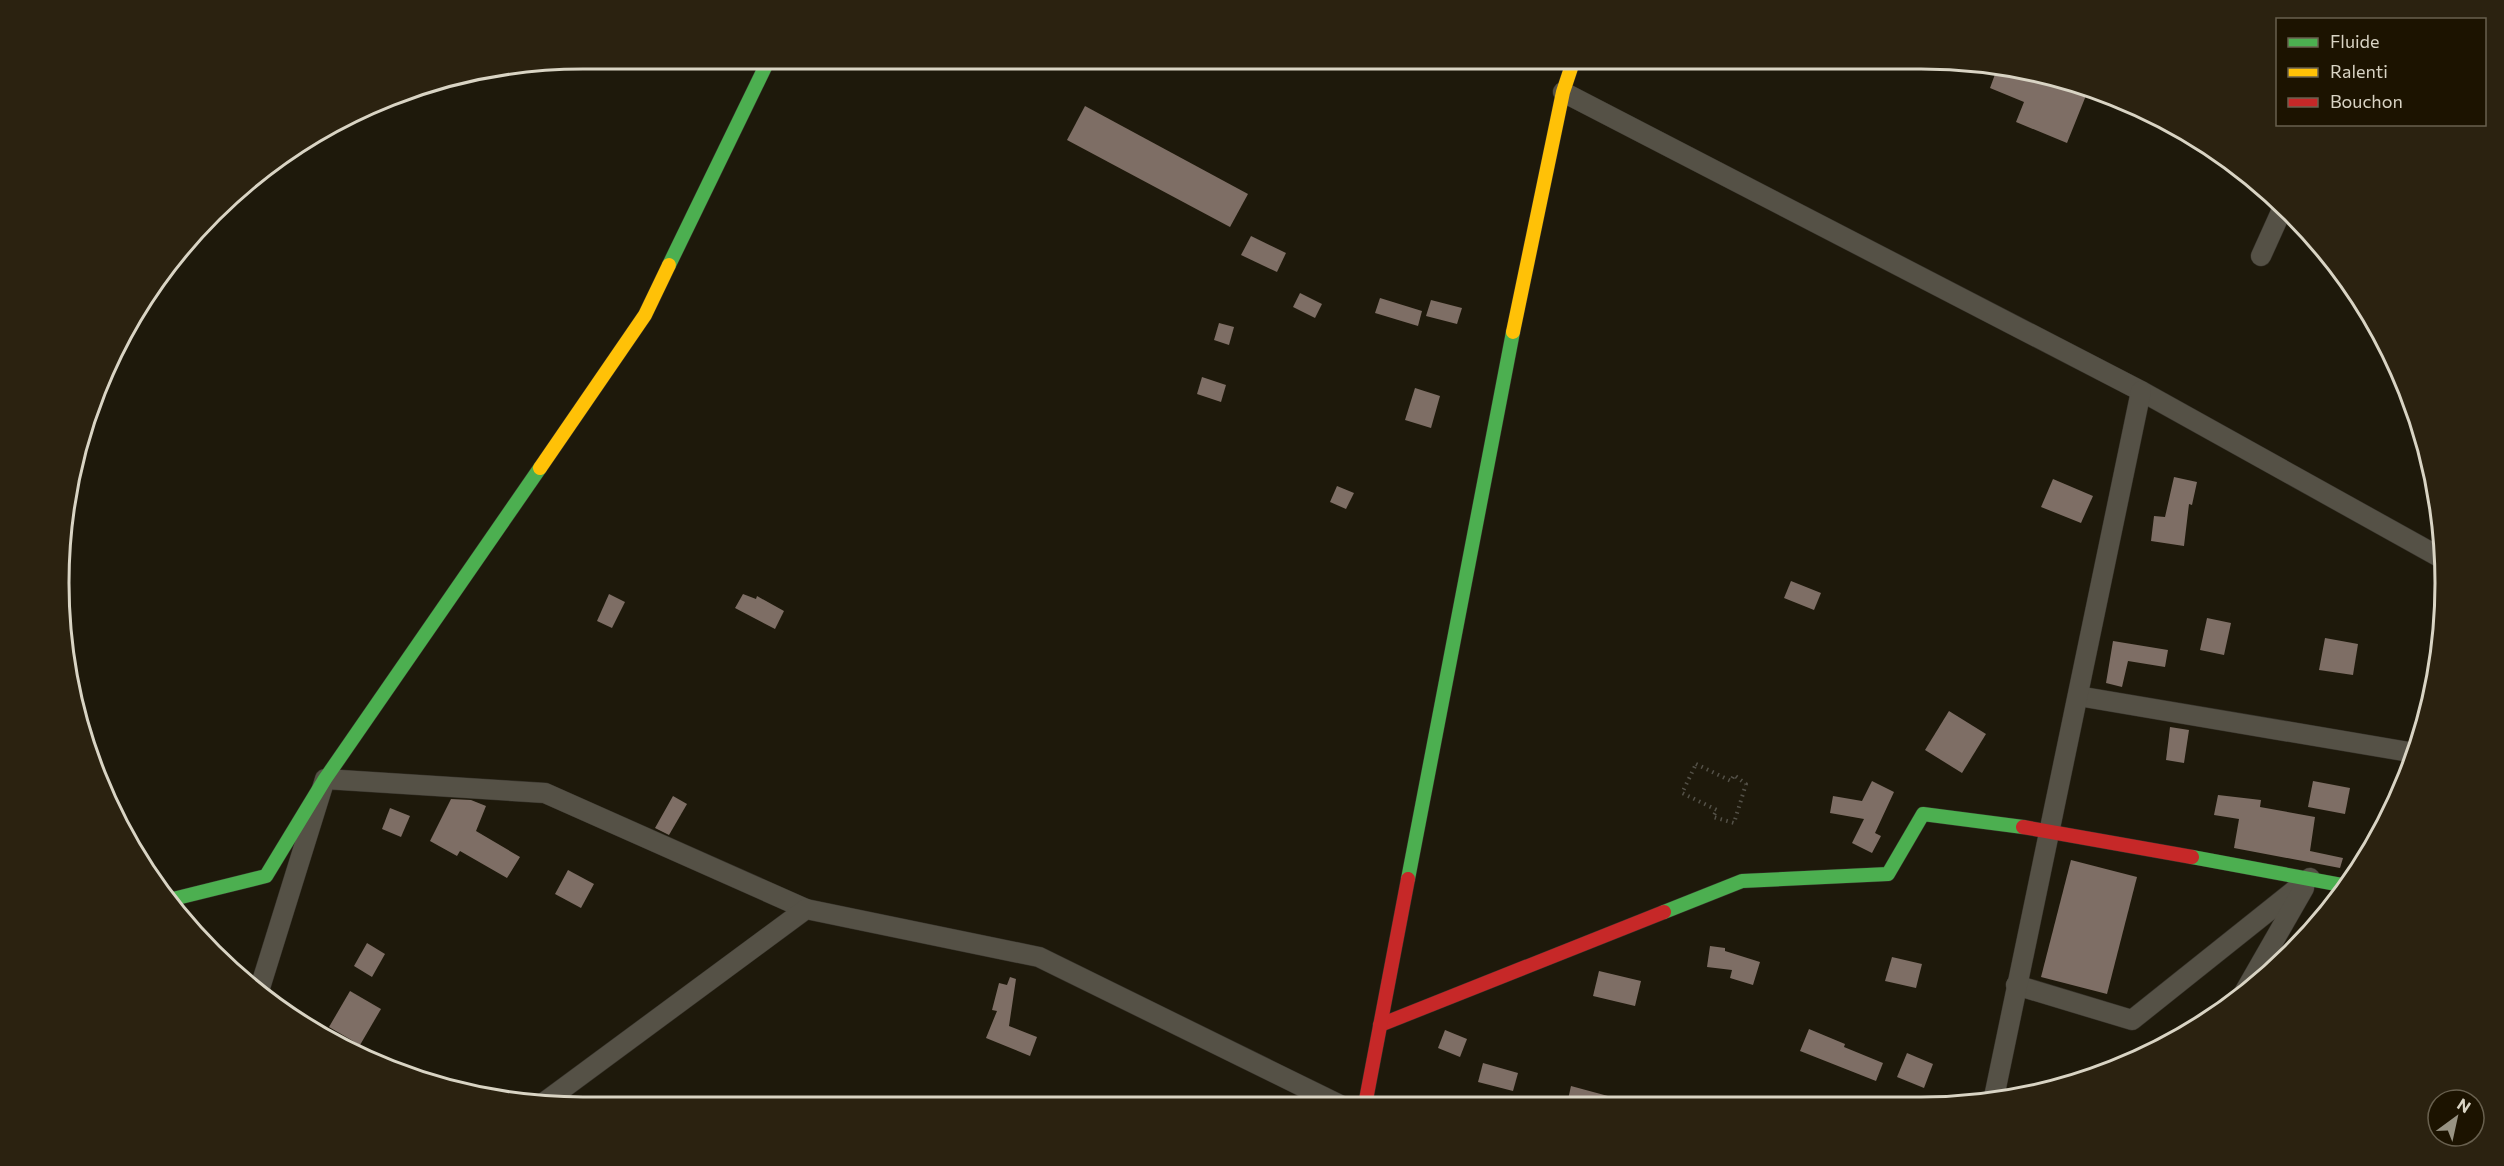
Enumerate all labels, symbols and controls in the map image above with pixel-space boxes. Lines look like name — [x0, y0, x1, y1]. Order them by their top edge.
legend — [2276, 18, 2486, 126]
text: Fluide — [2330, 30, 2379, 52]
text: Ralenti — [2330, 60, 2388, 82]
text: Bouchon — [2330, 90, 2403, 112]
north arrow — [2426, 1088, 2486, 1148]
text: N — [2454, 1094, 2475, 1116]

